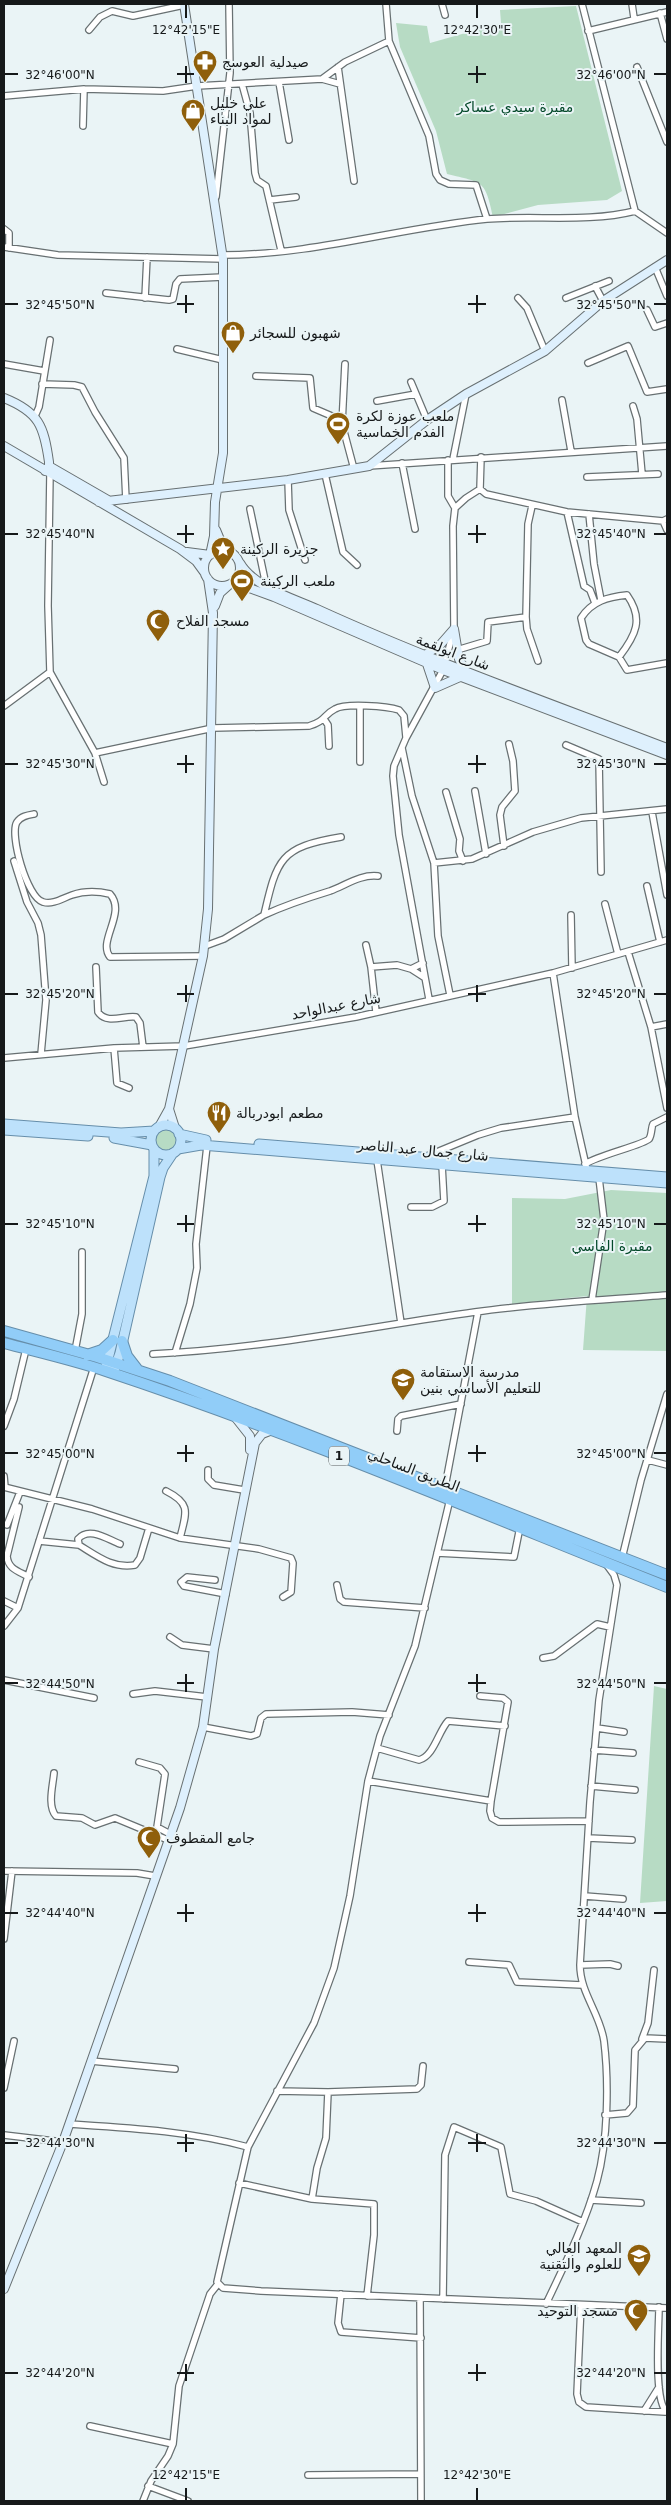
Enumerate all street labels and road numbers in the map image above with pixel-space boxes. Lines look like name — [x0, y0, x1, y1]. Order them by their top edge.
street label: شارع ابولقمة — [414, 631, 492, 674]
street label: شارع عبدالواحد — [290, 989, 382, 1023]
street label: شارع جمال عبد الناصر — [356, 1136, 489, 1165]
street label: الطريق الساحلي — [365, 1445, 462, 1496]
road number: 1 — [329, 1446, 349, 1465]

